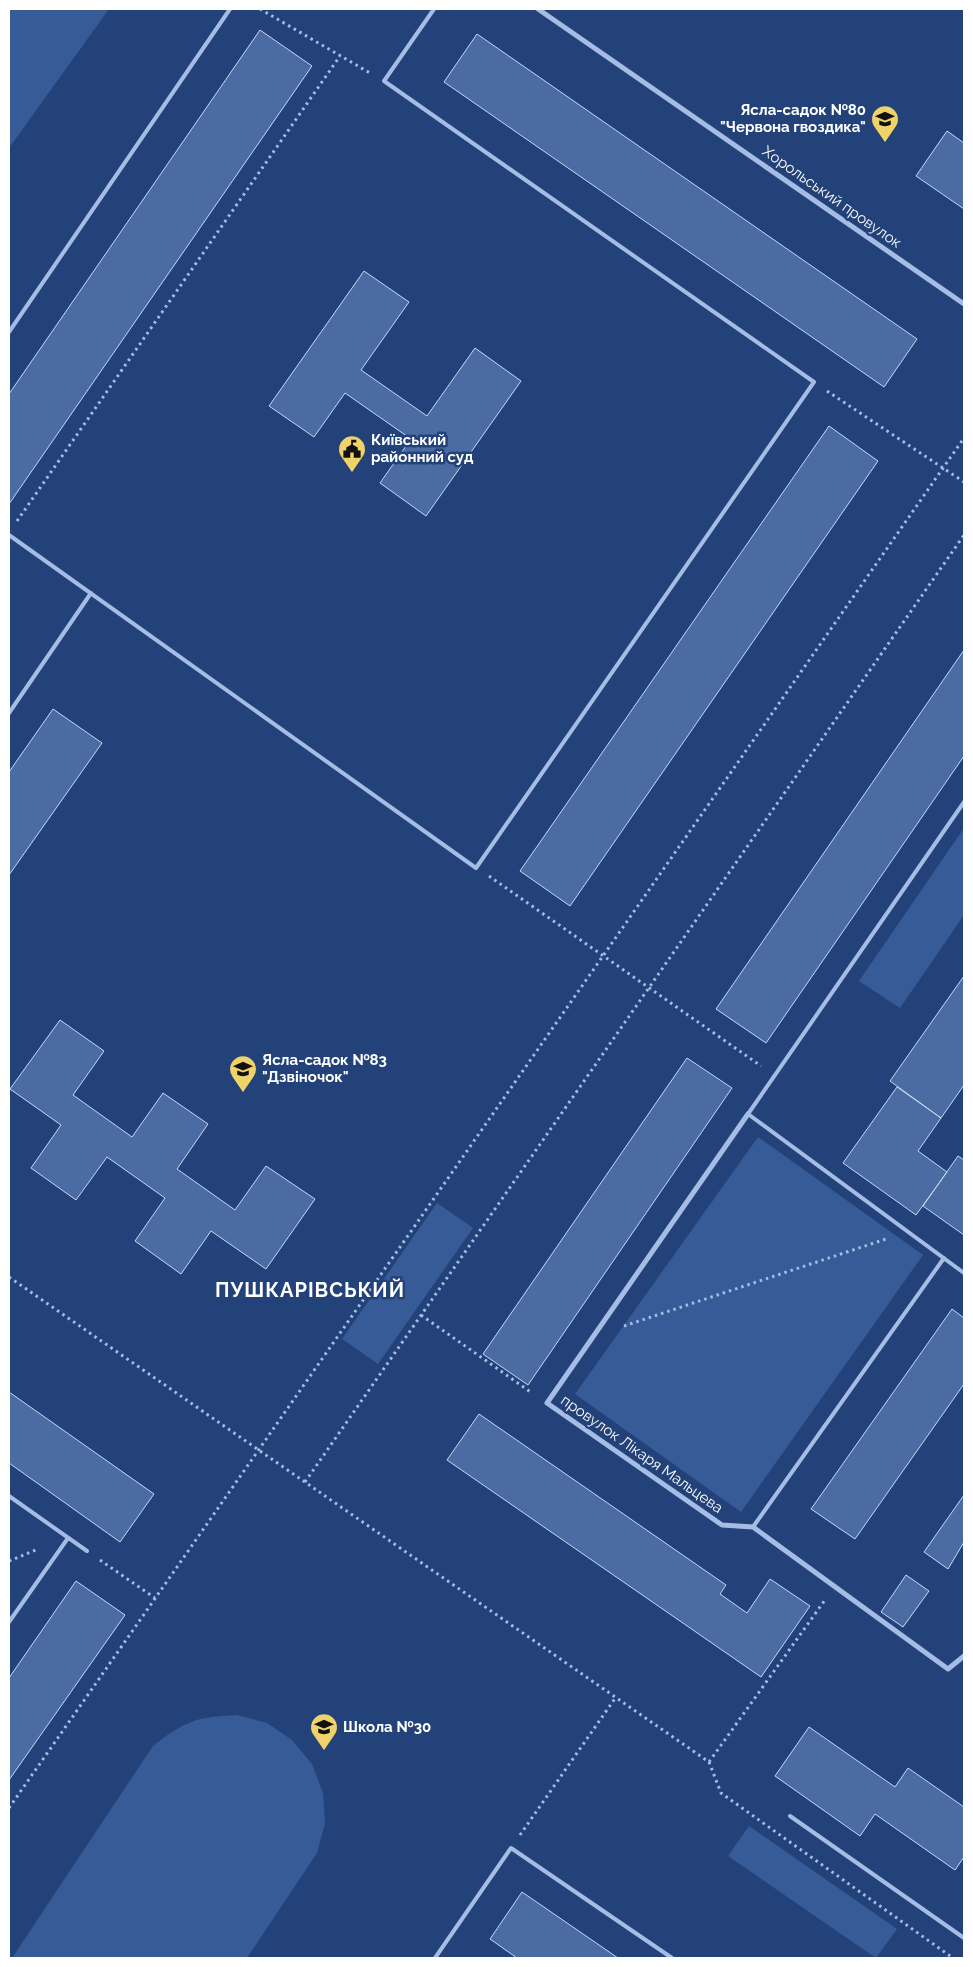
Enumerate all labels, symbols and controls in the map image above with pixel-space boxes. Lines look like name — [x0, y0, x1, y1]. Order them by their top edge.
place label: Ясла-садок №80 "Червона гвоздика" — [720, 101, 866, 136]
school or university icon: Ясла-садок №80 "Червона гвоздика" — [870, 104, 900, 143]
street label: Хорольський провулок — [759, 142, 905, 252]
place label: Київський районний суд — [371, 431, 474, 466]
public building icon: Київський районний суд — [337, 434, 367, 473]
place label: Ясла-садок №83 "Дзвіночок" — [262, 1051, 387, 1086]
school or university icon: Ясла-садок №83 "Дзвіночок" — [228, 1054, 258, 1093]
district label: ПУШКАРІВСЬКИЙ — [215, 1278, 405, 1302]
street label: провулок Лікаря Мальцева — [557, 1391, 727, 1517]
school or university icon: Школа №30 — [309, 1712, 339, 1751]
place label: Школа №30 — [343, 1718, 431, 1736]

